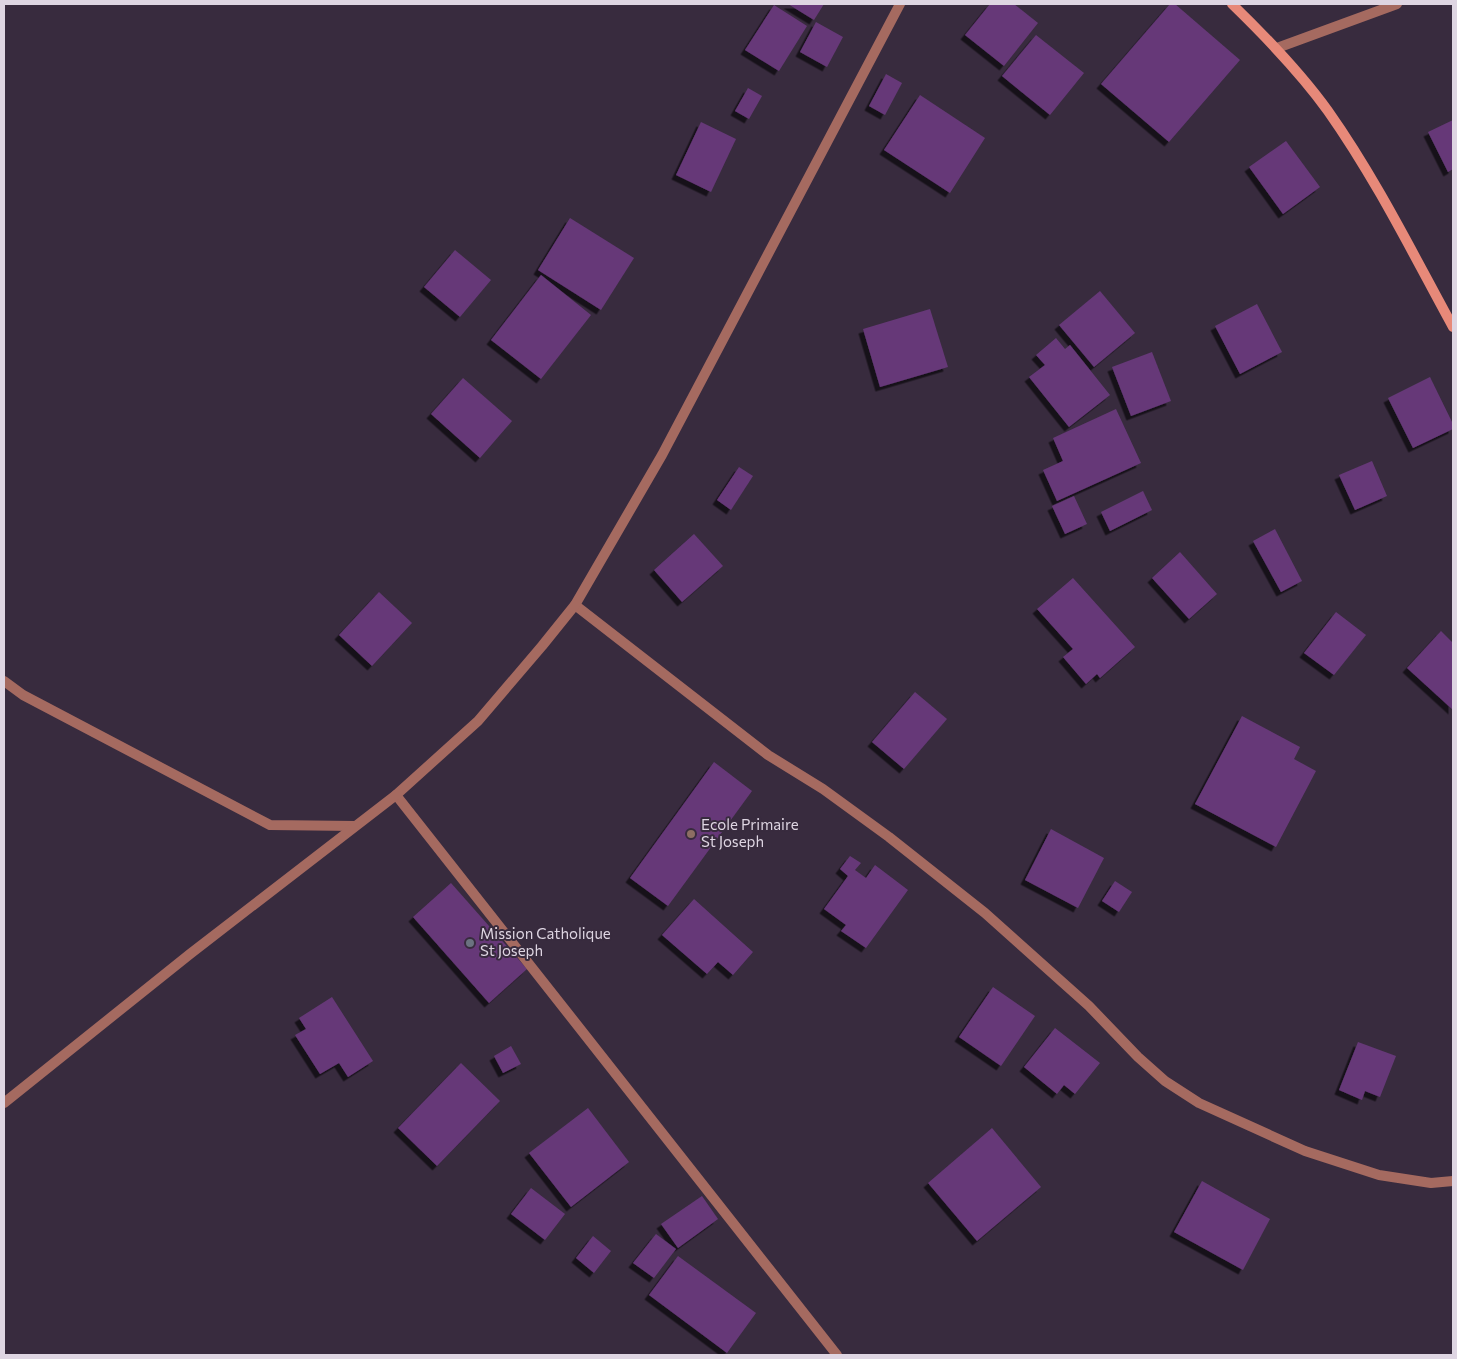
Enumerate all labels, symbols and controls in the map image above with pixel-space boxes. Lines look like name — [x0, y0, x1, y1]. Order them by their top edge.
place label: Ecole Primaire St Joseph — [701, 815, 799, 850]
marker: Ecole Primaire St Joseph — [685, 828, 697, 840]
place label: Mission Catholique St Joseph — [480, 924, 611, 959]
marker: Mission Catholique St Joseph — [464, 937, 476, 949]

